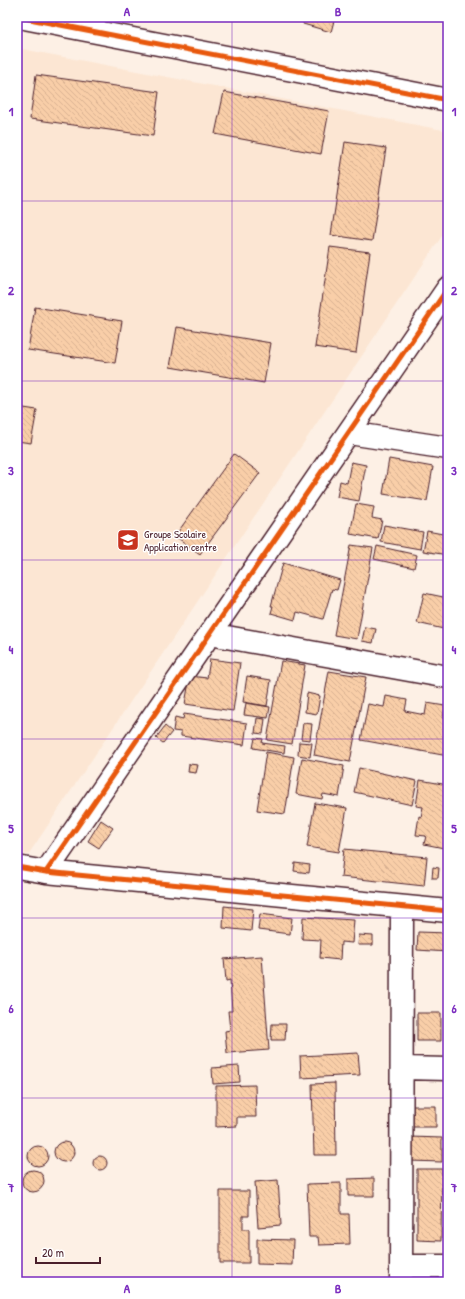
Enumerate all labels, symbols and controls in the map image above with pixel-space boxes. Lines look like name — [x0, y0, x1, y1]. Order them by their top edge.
text: A — [124, 2, 131, 20]
text: B — [335, 2, 342, 20]
text: 1 — [9, 102, 14, 120]
text: 1 — [452, 102, 457, 120]
text: 2 — [8, 281, 15, 299]
text: 2 — [451, 281, 458, 299]
text: 3 — [8, 461, 14, 479]
text: 3 — [451, 461, 457, 479]
school or university icon: Groupe Scolaire Application centre — [115, 527, 141, 553]
place label: Groupe Scolaire Application centre — [144, 527, 218, 554]
text: 4 — [9, 640, 14, 658]
text: 4 — [452, 640, 457, 658]
text: 5 — [8, 819, 14, 837]
text: 5 — [451, 819, 457, 837]
text: 6 — [8, 999, 14, 1017]
text: 6 — [451, 999, 457, 1017]
text: 7 — [7, 1178, 15, 1196]
text: 7 — [450, 1178, 458, 1196]
scale bar — [36, 1239, 100, 1265]
text: 20 m — [42, 1244, 64, 1261]
text: A — [124, 1279, 131, 1297]
text: B — [335, 1279, 342, 1297]

